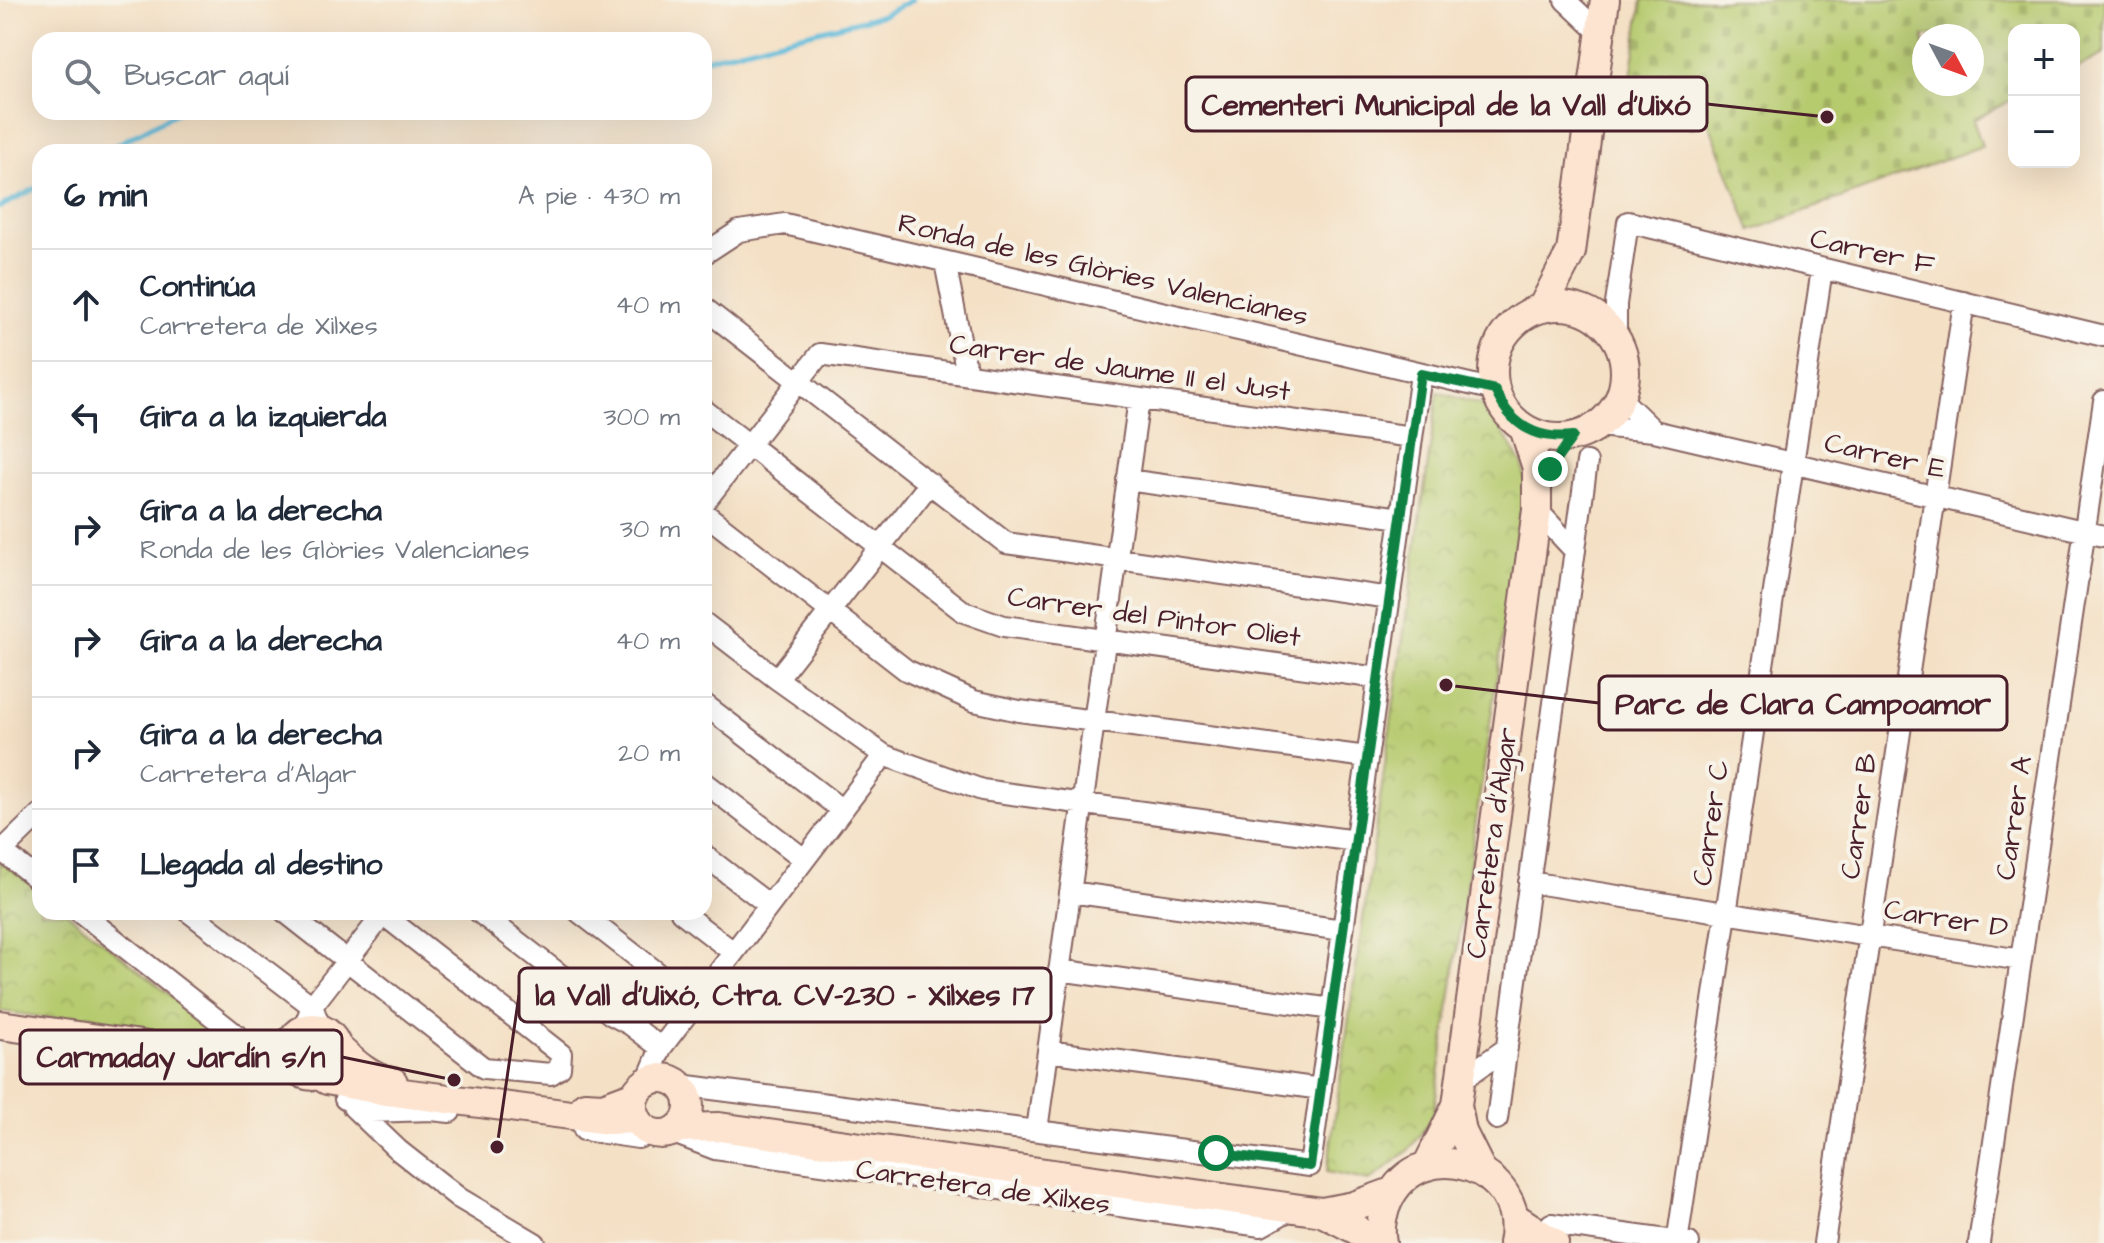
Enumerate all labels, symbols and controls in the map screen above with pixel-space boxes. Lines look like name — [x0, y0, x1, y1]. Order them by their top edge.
north arrow — [1912, 24, 1984, 96]
map controls — [2008, 24, 2080, 168]
button: + — [2008, 24, 2080, 96]
search box — [32, 32, 712, 120]
icon: search — [60, 54, 104, 98]
text: Buscar aquí — [124, 55, 289, 97]
callout: Cementeri Municipal de la Vall d'Uixó — [1186, 77, 1707, 131]
text: Cementeri Municipal de la Vall d'Uixó — [1201, 85, 1691, 128]
button: − — [2008, 96, 2080, 168]
text: 6 min — [64, 172, 148, 220]
text: A pie · 430 m — [518, 178, 680, 214]
street label: Ronda de les Glòries Valencianes — [894, 204, 1312, 336]
street label: Carrer F — [1806, 219, 1938, 285]
text: Continúa — [140, 266, 255, 308]
icon: ahead — [64, 283, 108, 327]
text: 40 m — [615, 287, 680, 323]
text: Carretera de Xilxes — [140, 308, 378, 344]
street label: Carrer de Jaume II el Just — [947, 325, 1294, 411]
icon: left — [64, 395, 108, 439]
text: Gira a la izquierda — [140, 396, 386, 438]
text: 300 m — [603, 399, 680, 435]
street label: Carrer E — [1821, 423, 1950, 489]
route end — [1532, 451, 1568, 487]
text: Gira a la derecha — [140, 490, 382, 532]
icon: right — [64, 507, 108, 551]
text: 30 m — [620, 511, 680, 547]
text: Ronda de les Glòries Valencianes — [140, 532, 530, 568]
street label: Carrer del Pintor Oliet — [1005, 577, 1304, 657]
icon: right — [64, 619, 108, 663]
text: Gira a la derecha — [140, 620, 382, 662]
text: 40 m — [615, 623, 680, 659]
callout: Parc de Clara Campoamor — [1599, 676, 2007, 730]
text: Parc de Clara Campoamor — [1615, 684, 1991, 727]
text: Gira a la derecha — [140, 714, 382, 756]
street label: Carretera d'Algar — [1456, 725, 1529, 961]
icon: right — [64, 731, 108, 775]
text: 20 m — [618, 735, 680, 771]
street label: Carrer B — [1831, 750, 1887, 881]
street label: Carrer A — [1986, 753, 2042, 882]
text: Carretera d'Algar — [140, 756, 356, 792]
street label: Carrer C — [1683, 757, 1739, 888]
icon: arrive — [64, 843, 108, 887]
text: Llegada al destino — [140, 844, 382, 886]
street label: Carrer D — [1881, 890, 2011, 948]
callout: la Vall d'Uixó, Ctra. CV-230 - Xilxes 17 — [519, 968, 1051, 1022]
text: la Vall d'Uixó, Ctra. CV-230 - Xilxes 17 — [535, 975, 1036, 1017]
callout: Carmaday Jardín s/n — [20, 1030, 342, 1084]
text: Carmaday Jardín s/n — [36, 1037, 326, 1081]
route start — [1198, 1135, 1234, 1171]
street label: Carretera de Xilxes — [854, 1150, 1112, 1224]

